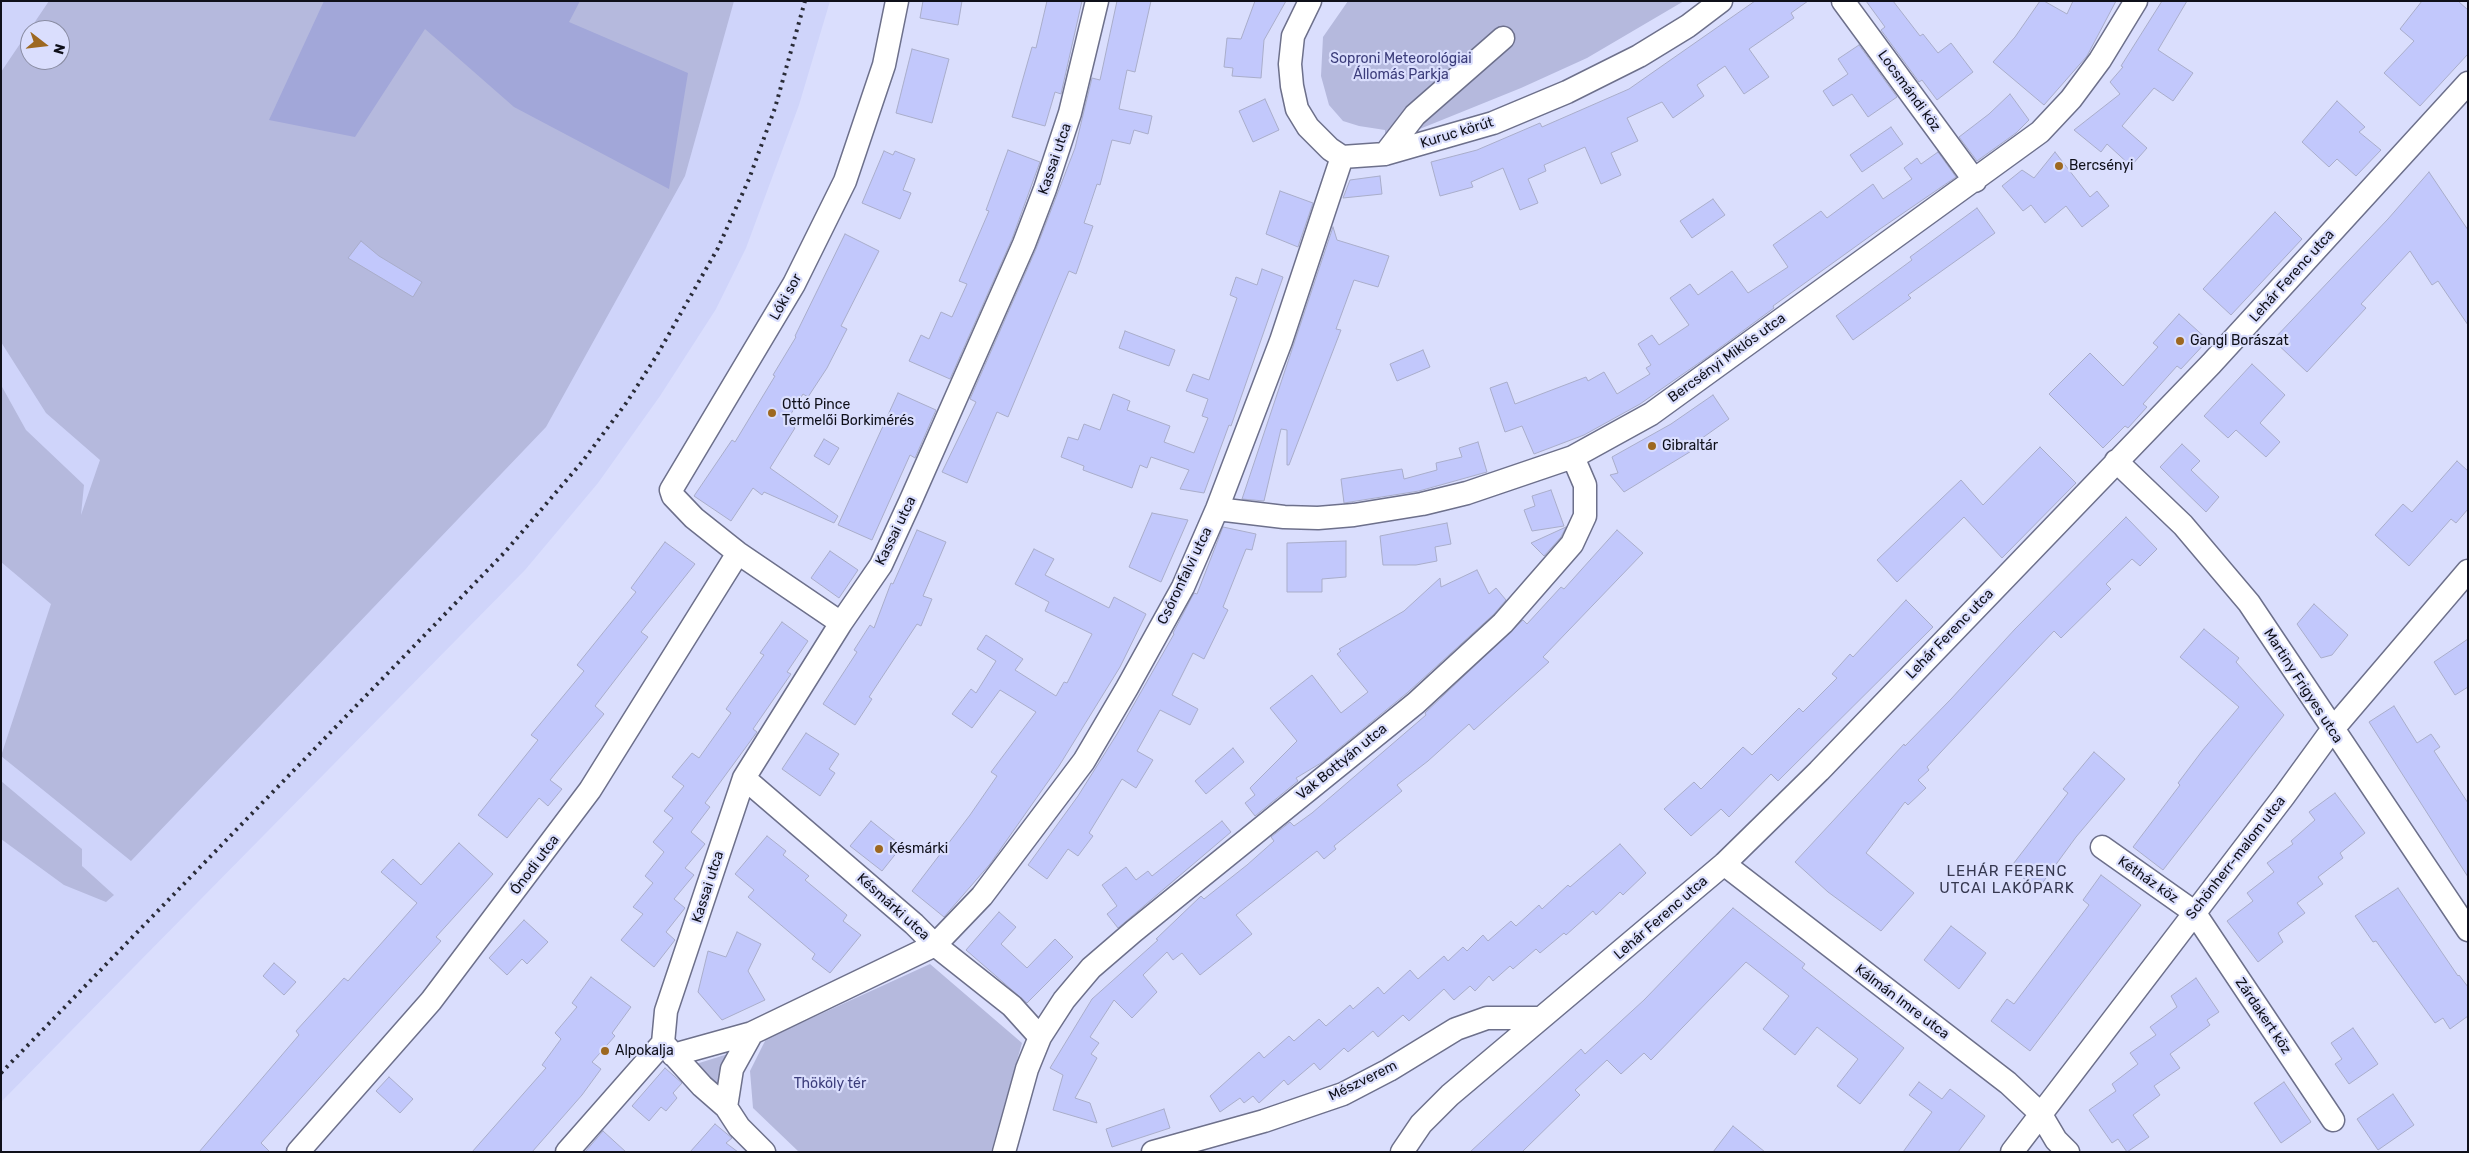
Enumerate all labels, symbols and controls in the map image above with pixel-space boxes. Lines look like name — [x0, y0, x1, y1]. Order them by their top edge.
north arrow — [20, 20, 70, 70]
text: N — [49, 42, 69, 56]
street label: Locsmándi köz — [1874, 47, 1944, 135]
park label: Soproni Meteorológiai Állomás Parkja — [1330, 51, 1472, 84]
street label: Kuruc körút — [1418, 114, 1496, 152]
street label: Kassai utca — [1035, 121, 1075, 197]
place label: Bercsényi — [2069, 158, 2133, 174]
marker: Bercsényi — [2053, 160, 2065, 172]
street label: Lehár Ferenc utca — [2246, 226, 2338, 326]
street label: Lóki sor — [766, 271, 806, 323]
street label: Bercsényi Miklós utca — [1665, 310, 1789, 406]
place label: Gangl Borászat — [2190, 333, 2289, 349]
marker: Gangl Borászat — [2174, 335, 2186, 347]
place label: Ottó Pince Termelői Borkimérés — [782, 397, 914, 430]
marker: Ottó Pince Termelői Borkimérés — [766, 407, 778, 419]
place label: Gibraltár — [1662, 438, 1718, 454]
marker: Gibraltár — [1646, 440, 1658, 452]
street label: Kassai utca — [872, 494, 920, 568]
street label: Csóronfalvi utca — [1154, 524, 1216, 628]
street label: Lehár Ferenc utca — [1903, 586, 1997, 682]
street label: Martiny Frigyes utca — [2260, 626, 2346, 746]
street label: Vak Bottyán utca — [1293, 720, 1391, 804]
street label: Schönherr-malom utca — [2183, 793, 2289, 923]
street label: Ónodi utca — [507, 832, 563, 898]
place label: Késmárki — [889, 841, 948, 857]
marker: Késmárki — [873, 843, 885, 855]
street label: Kassai utca — [689, 849, 727, 925]
street label: Kétház köz — [2114, 853, 2182, 907]
district label: LEHÁR FERENC UTCAI LAKÓPARK — [1937, 863, 2077, 898]
street label: Késmárki utca — [853, 870, 933, 944]
street label: Lehár Ferenc utca — [1611, 873, 1711, 963]
street label: Kálmán Imre utca — [1852, 961, 1952, 1043]
street label: Zárdakert köz — [2231, 975, 2295, 1057]
place label: Alpokalja — [615, 1043, 674, 1059]
marker: Alpokalja — [599, 1045, 611, 1057]
street label: Mészverem — [1326, 1057, 1400, 1105]
park label: Thököly tér — [794, 1076, 866, 1092]

